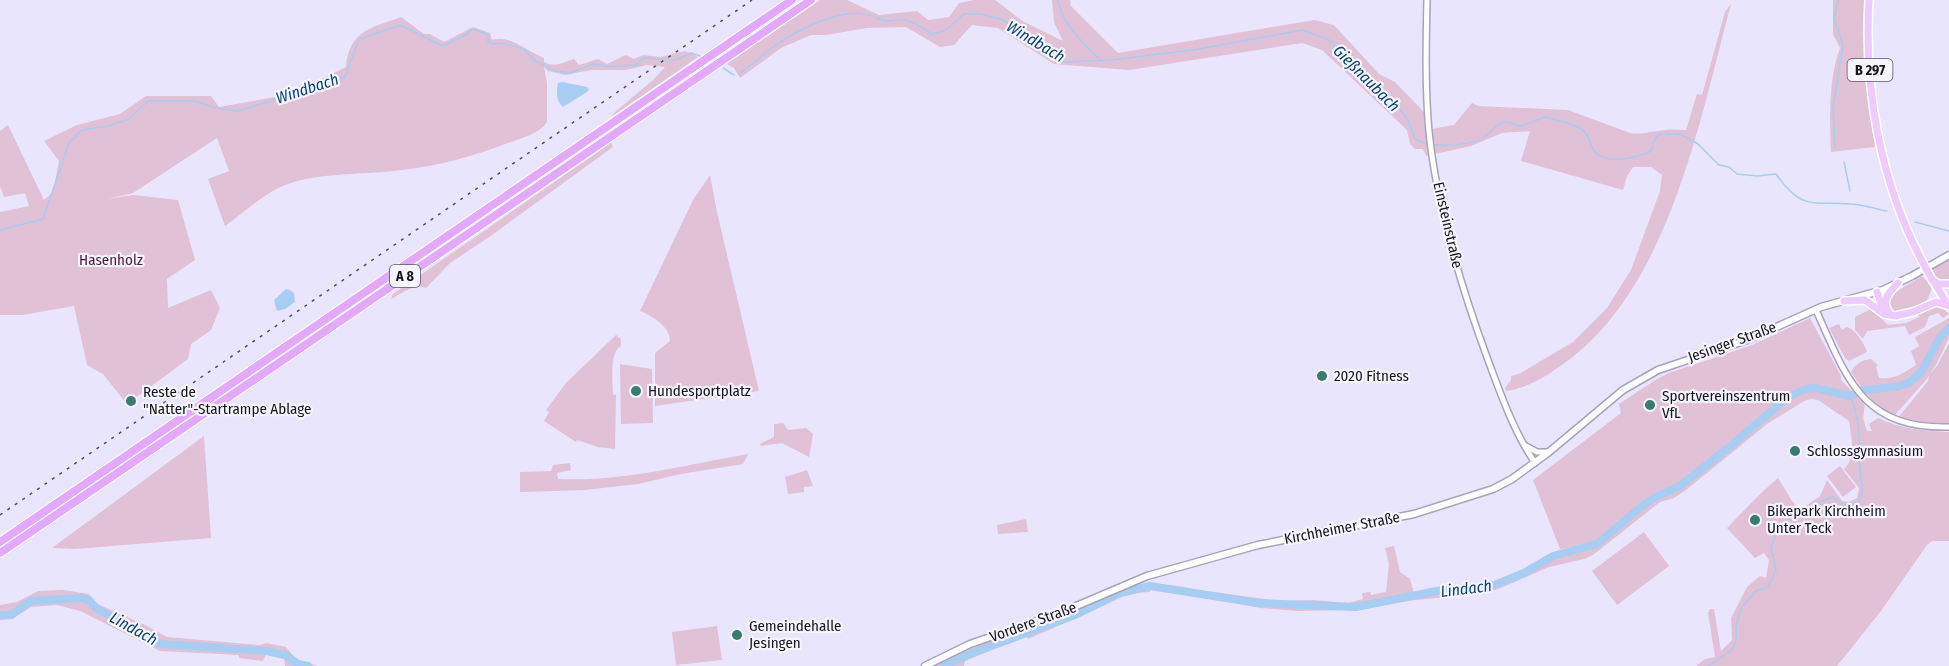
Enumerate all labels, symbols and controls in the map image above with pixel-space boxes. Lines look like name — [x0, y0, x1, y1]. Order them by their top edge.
water label: Windbach — [1003, 17, 1068, 66]
water label: Gießnaubach — [1329, 41, 1404, 116]
road number: B 297 — [1848, 59, 1892, 81]
water label: Windbach — [273, 69, 341, 108]
street label: Einsteinstraße — [1429, 180, 1467, 270]
park label: Hasenholz — [79, 251, 143, 269]
road number: A 8 — [390, 265, 420, 287]
street label: Jesinger Straße — [1685, 318, 1779, 366]
place label: 2020 Fitness — [1334, 367, 1409, 385]
marker: 2020 Fitness — [1315, 369, 1329, 383]
place label: Hundesportplatz — [648, 382, 751, 400]
place label: Reste de "Natter"-Startrampe Ablage — [143, 383, 312, 418]
marker: Hundesportplatz — [629, 384, 643, 398]
place label: Sportvereinszentrum VfL — [1662, 387, 1790, 422]
marker: Reste de "Natter"-Startrampe Ablage — [124, 394, 138, 408]
marker: Sportvereinszentrum VfL — [1643, 398, 1657, 412]
place label: Schlossgymnasium — [1807, 442, 1923, 460]
marker: Schlossgymnasium — [1788, 444, 1802, 458]
place label: Bikepark Kirchheim Unter Teck — [1767, 502, 1886, 537]
street label: Kirchheimer Straße — [1283, 508, 1401, 548]
marker: Bikepark Kirchheim Unter Teck — [1748, 513, 1762, 527]
water label: Lindach — [1439, 576, 1493, 601]
street label: Vordere Straße — [987, 598, 1079, 646]
water label: Lindach — [107, 608, 161, 649]
place label: Gemeindehalle Jesingen — [749, 617, 841, 652]
marker: Gemeindehalle Jesingen — [730, 628, 744, 642]

